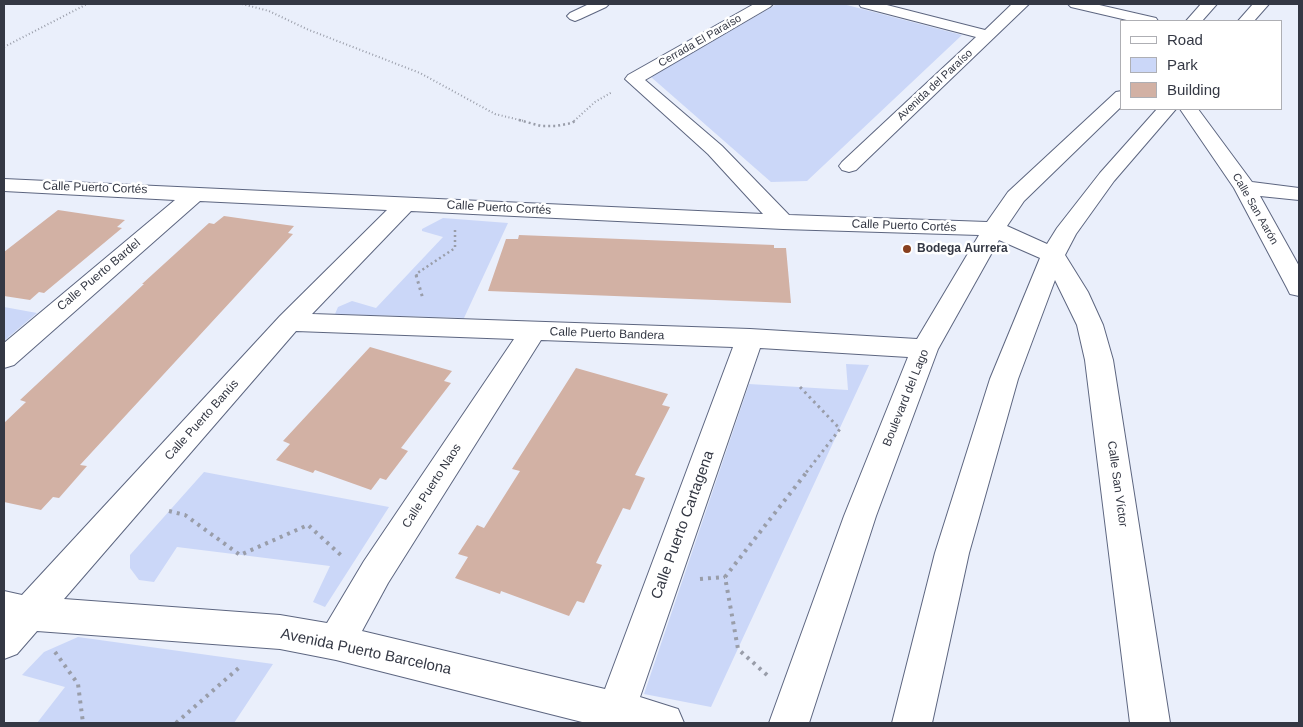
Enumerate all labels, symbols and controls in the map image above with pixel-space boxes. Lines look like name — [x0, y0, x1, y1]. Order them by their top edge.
street label: Cerrada El Paraíso — [656, 12, 744, 70]
legend — [1120, 20, 1283, 110]
text: Road — [1167, 31, 1203, 48]
street label: Avenida del Paraíso — [895, 47, 975, 123]
text: Park — [1167, 56, 1198, 73]
text: Building — [1167, 81, 1220, 98]
street label: Calle San Aarón — [1229, 171, 1281, 247]
street label: Calle Puerto Cortés — [42, 179, 148, 197]
street label: Calle Puerto Cortés — [446, 198, 552, 218]
street label: Calle Puerto Cortés — [851, 217, 957, 235]
street label: Calle Puerto Bardel — [55, 236, 143, 314]
place label: Bodega Aurrera — [917, 242, 1008, 256]
marker: Bodega Aurrera — [901, 243, 913, 255]
street label: Calle Puerto Bandera — [549, 325, 665, 343]
street label: Boulevard del Lago — [880, 347, 932, 449]
street label: Calle Puerto Banús — [162, 377, 242, 463]
street label: Calle San Víctor — [1104, 440, 1130, 528]
street label: Calle Puerto Naos — [399, 441, 465, 531]
street label: Calle Puerto Cartagena — [648, 448, 718, 602]
street label: Avenida Puerto Barcelona — [279, 625, 453, 679]

